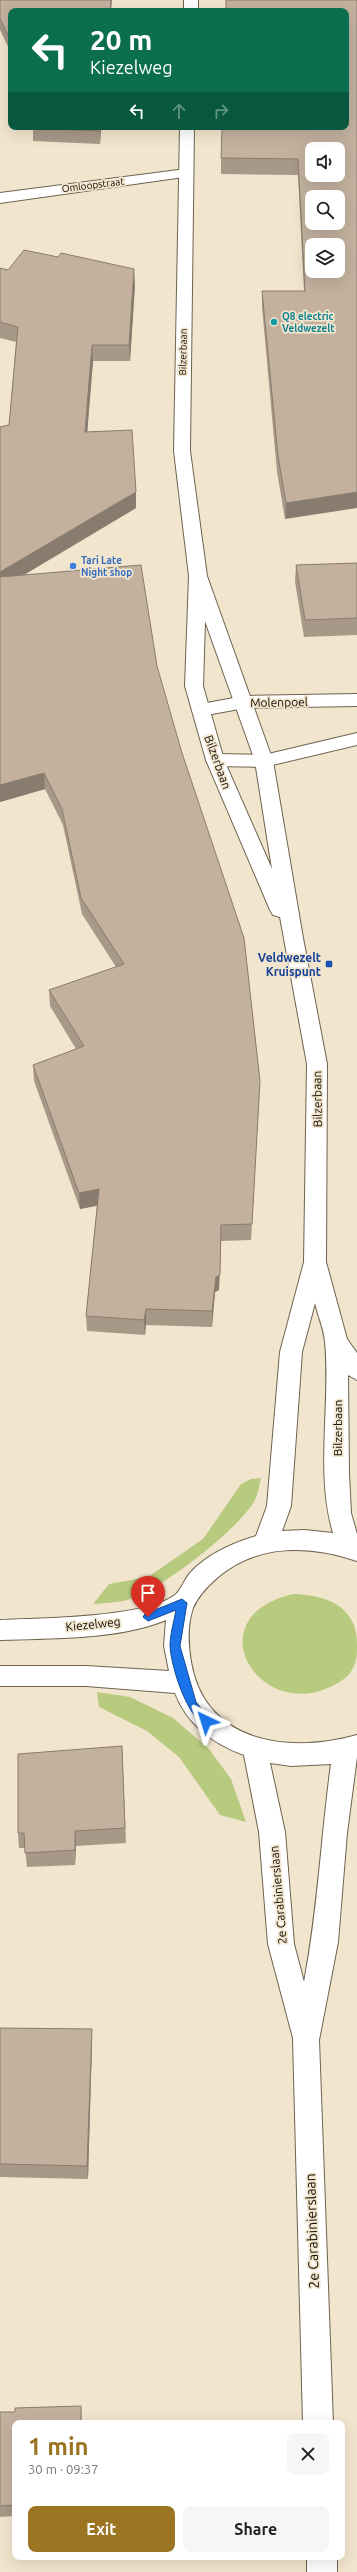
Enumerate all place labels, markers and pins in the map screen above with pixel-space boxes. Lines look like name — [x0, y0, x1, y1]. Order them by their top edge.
place label: Q8 electric Veldwezelt — [282, 311, 335, 334]
marker: Q8 electric Veldwezelt — [269, 317, 279, 327]
place label: Tari Late Night shop — [81, 555, 132, 578]
marker: Tari Late Night shop — [68, 561, 78, 571]
place label: Veldwezelt Kruispunt — [258, 951, 321, 978]
marker: Veldwezelt Kruispunt — [324, 959, 334, 969]
pin — [131, 1576, 165, 1617]

